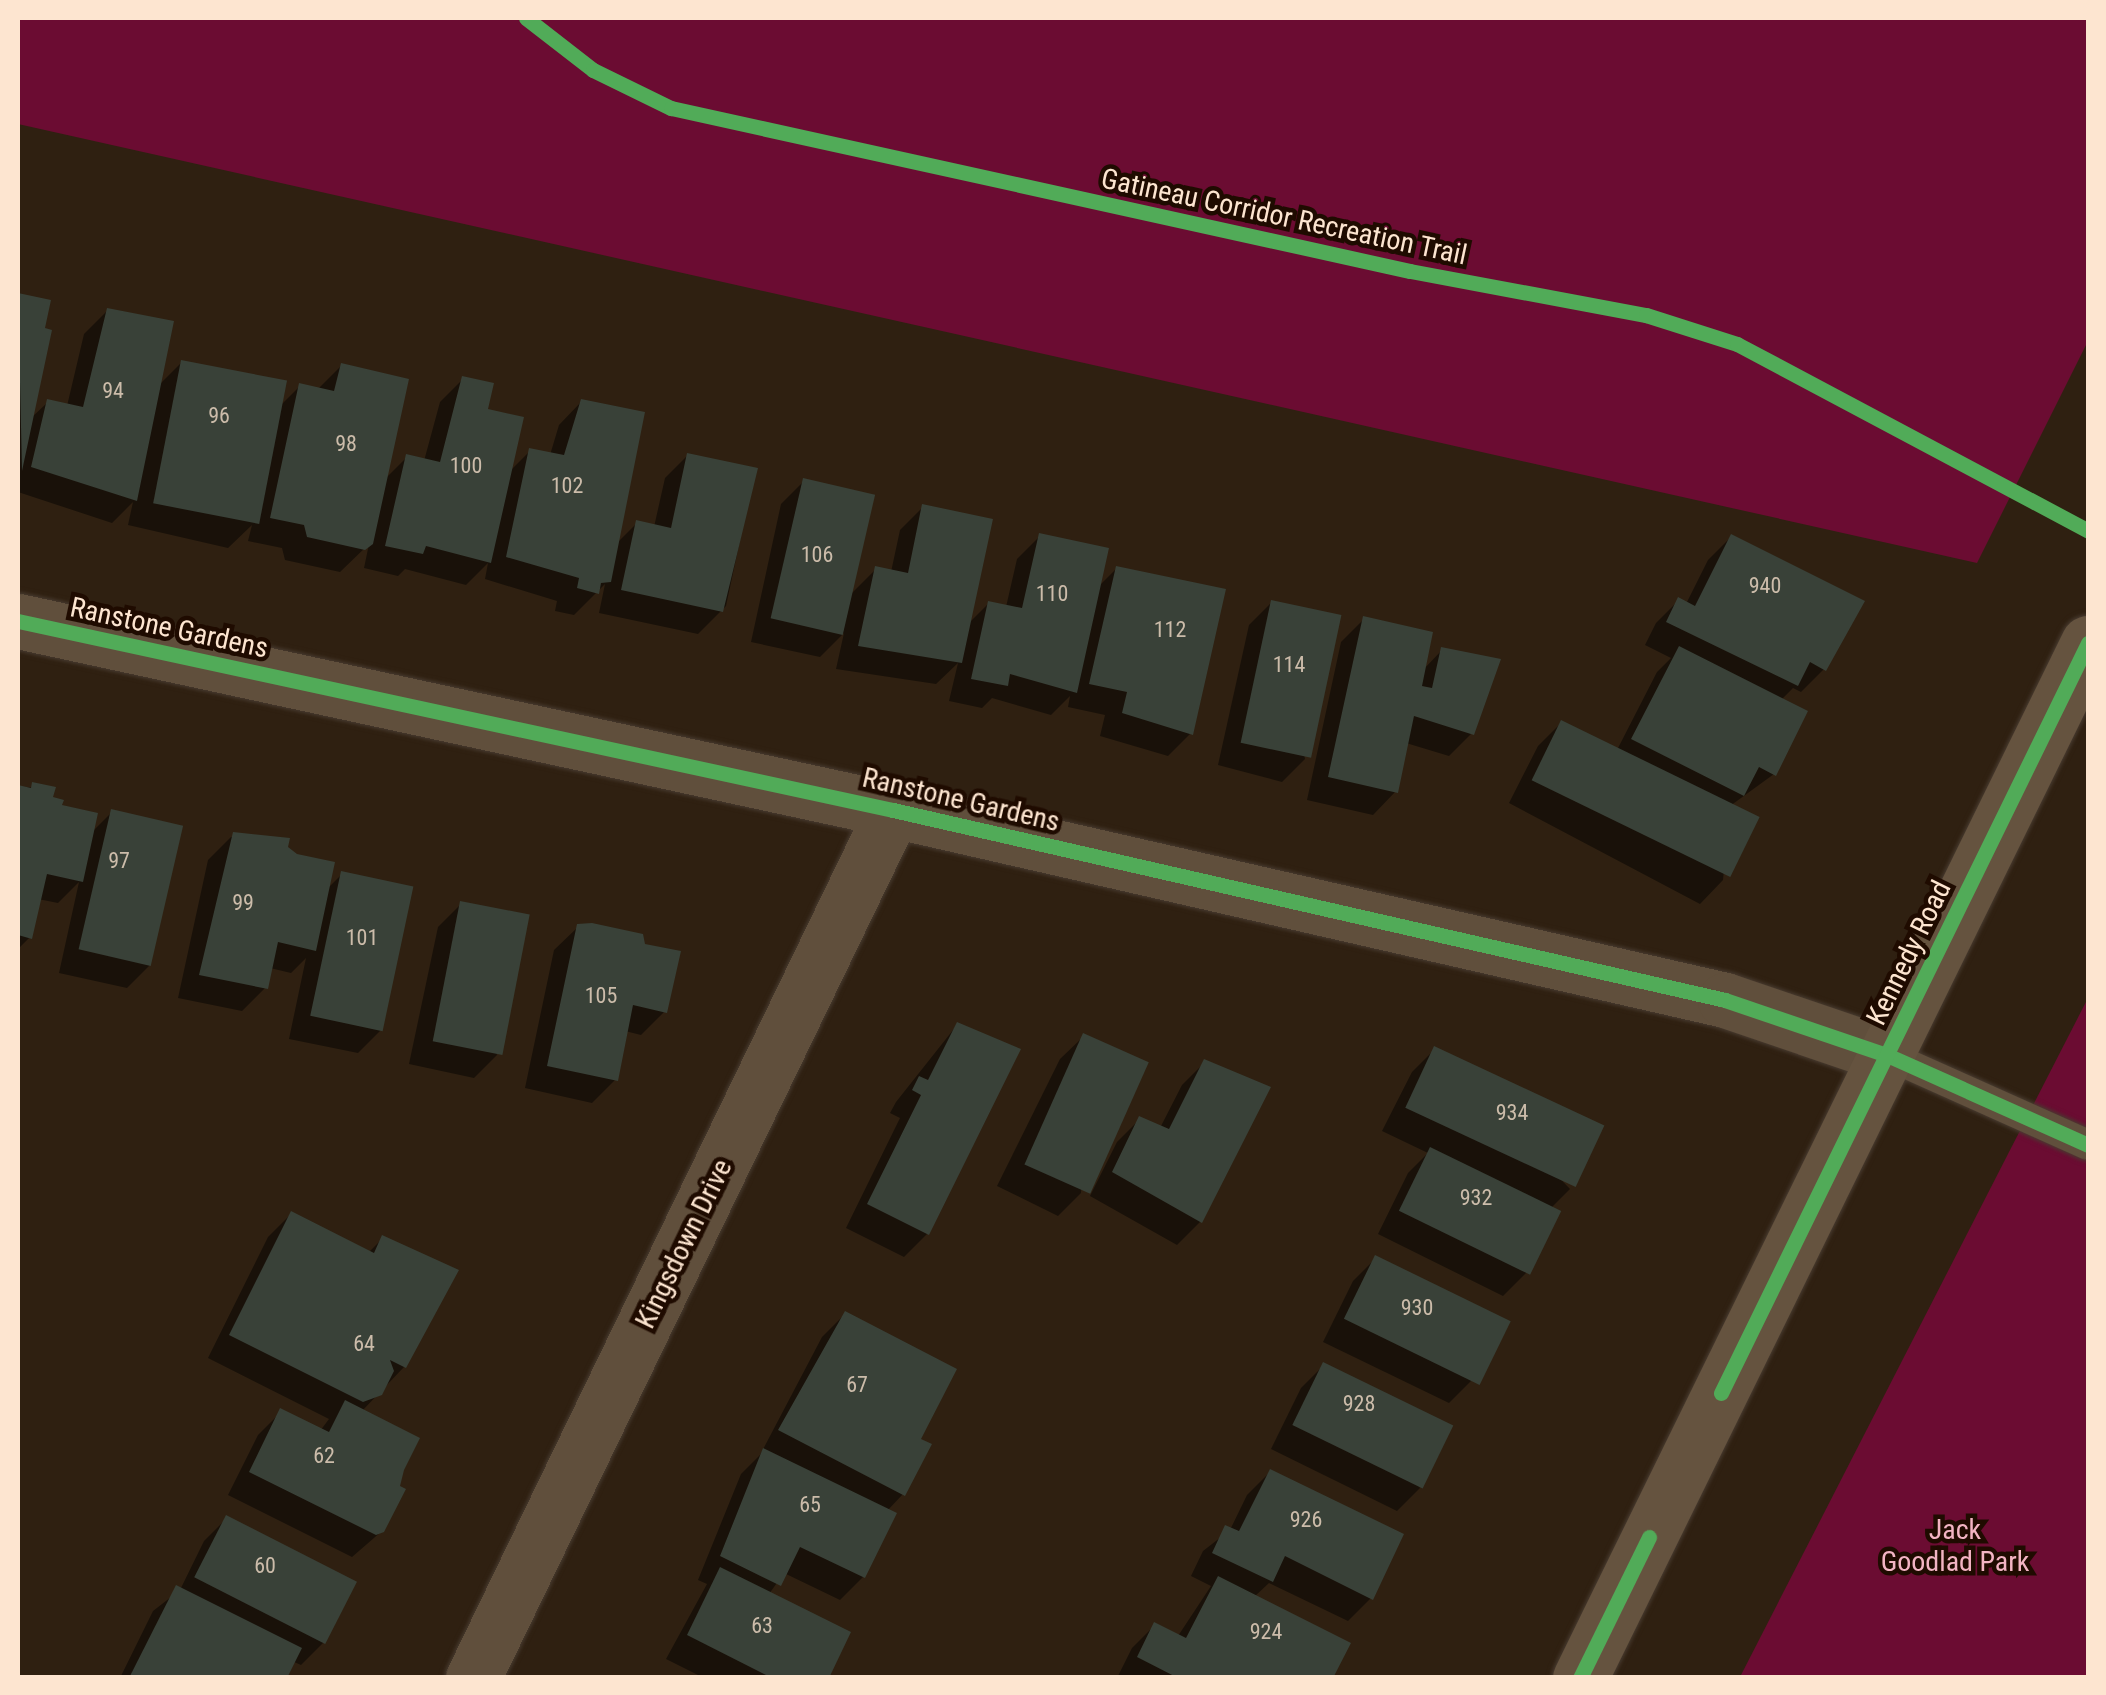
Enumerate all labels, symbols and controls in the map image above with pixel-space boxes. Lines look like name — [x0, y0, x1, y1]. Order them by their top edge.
street label: Gatineau Corridor Recreation Trail — [1098, 162, 1470, 272]
house number: 94 — [102, 378, 124, 404]
house number: 96 — [208, 403, 230, 429]
house number: 98 — [335, 431, 357, 457]
house number: 100 — [450, 453, 482, 479]
house number: 102 — [551, 473, 583, 499]
house number: 106 — [801, 542, 833, 568]
house number: 940 — [1749, 573, 1781, 599]
house number: 110 — [1036, 581, 1068, 607]
street label: Ranstone Gardens — [67, 591, 271, 665]
house number: 112 — [1154, 617, 1186, 643]
house number: 114 — [1273, 652, 1305, 678]
street label: Ranstone Gardens — [859, 761, 1063, 839]
house number: 97 — [108, 848, 130, 874]
street label: Kennedy Road — [1860, 875, 1958, 1031]
house number: 99 — [232, 890, 254, 916]
house number: 101 — [346, 925, 378, 951]
house number: 105 — [585, 983, 617, 1009]
house number: 934 — [1496, 1100, 1528, 1126]
street label: Kingsdown Drive — [629, 1154, 739, 1334]
house number: 932 — [1460, 1185, 1492, 1211]
house number: 930 — [1401, 1295, 1433, 1321]
house number: 64 — [353, 1331, 375, 1357]
house number: 67 — [846, 1372, 868, 1398]
house number: 928 — [1343, 1391, 1375, 1417]
house number: 62 — [313, 1443, 335, 1469]
house number: 65 — [799, 1492, 821, 1518]
house number: 926 — [1290, 1507, 1322, 1533]
park label: Jack Goodlad Park — [1881, 1513, 2029, 1579]
house number: 60 — [254, 1553, 276, 1579]
house number: 63 — [751, 1613, 773, 1639]
house number: 924 — [1250, 1619, 1282, 1645]

